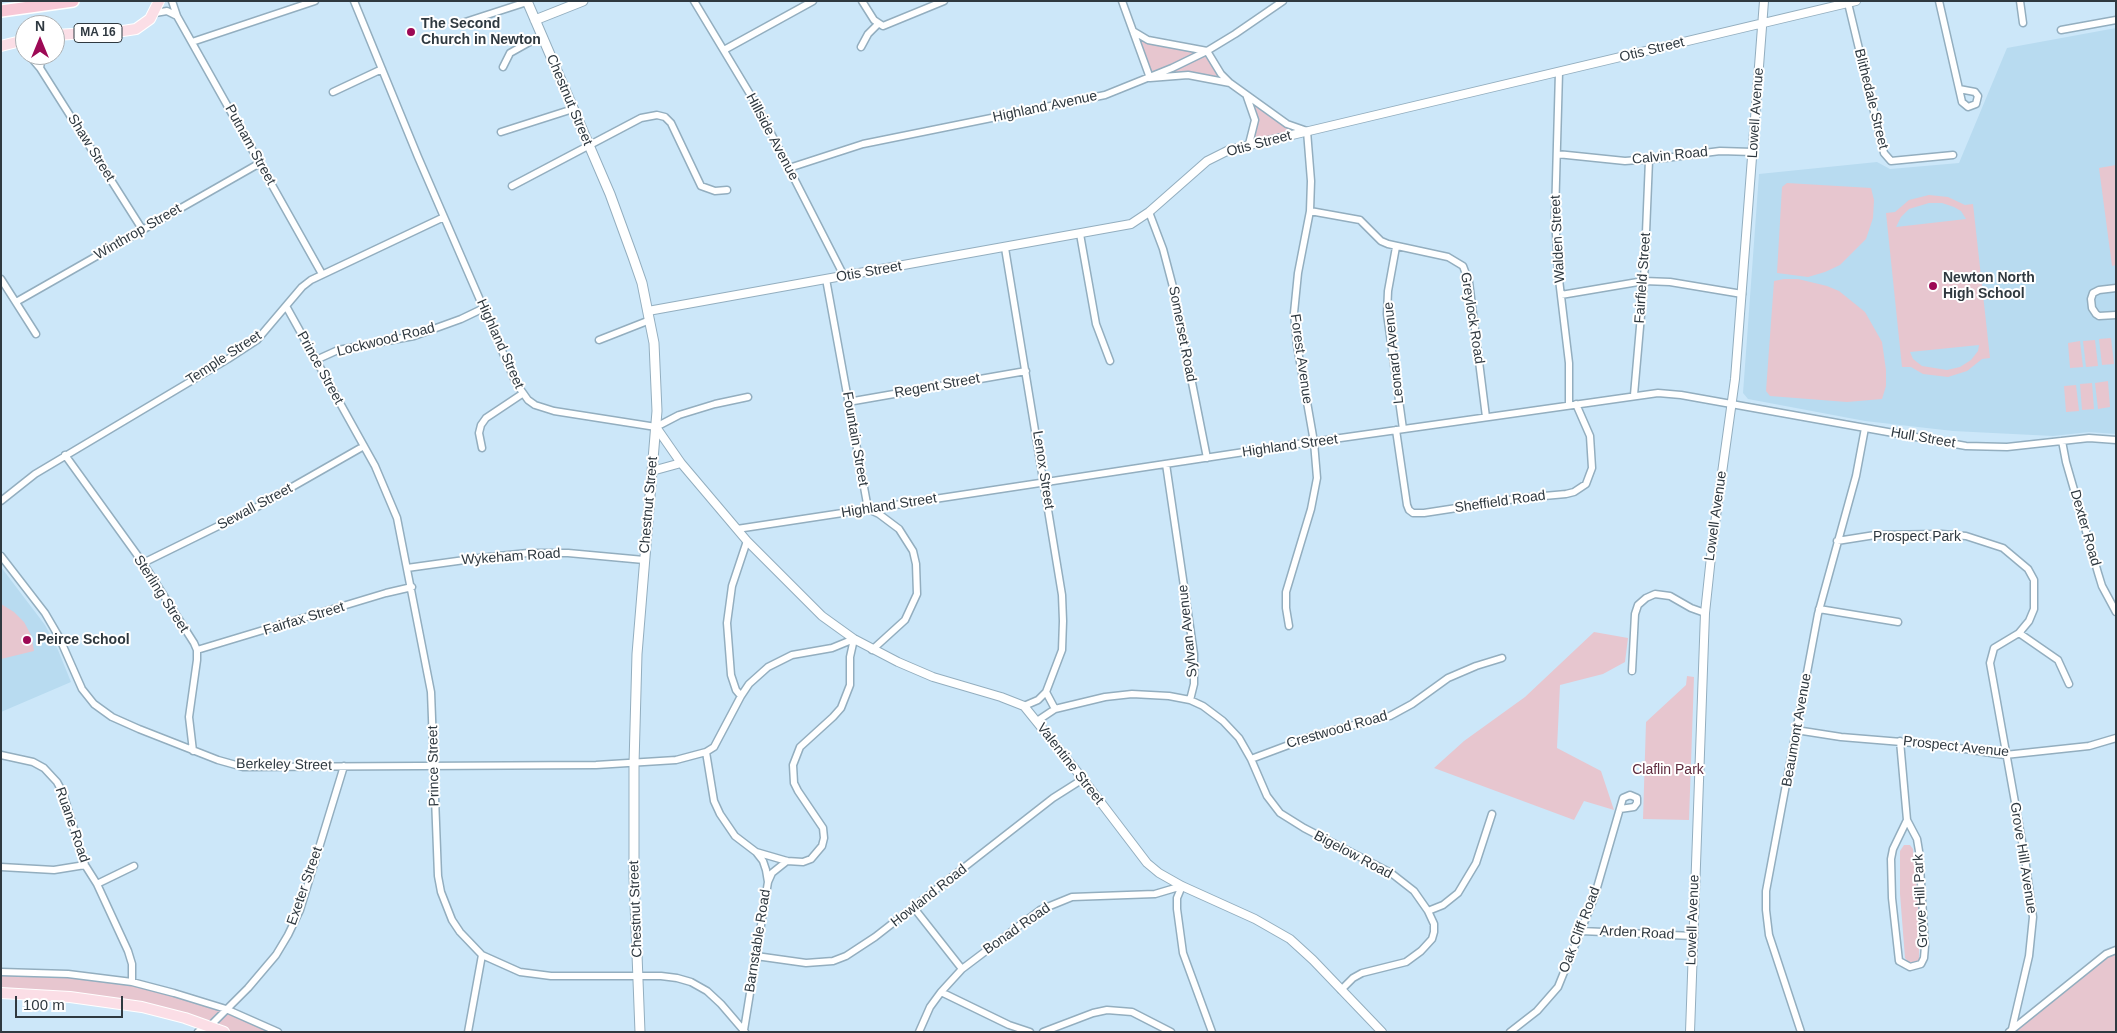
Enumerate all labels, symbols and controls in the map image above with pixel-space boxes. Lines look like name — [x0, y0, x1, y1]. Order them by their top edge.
north arrow — [15, 15, 65, 65]
place label: The Second Church in Newton — [421, 16, 541, 48]
text: N — [35, 18, 45, 34]
road number: MA 16 — [74, 23, 122, 42]
marker: The Second Church in Newton — [405, 26, 417, 38]
street label: Otis Street — [1618, 34, 1686, 66]
street label: Blithedale Street — [1850, 47, 1892, 151]
street label: Chestnut Street — [542, 52, 596, 148]
street label: Lowell Avenue — [1744, 67, 1768, 159]
street label: Highland Avenue — [991, 88, 1099, 126]
street label: Hillside Avenue — [742, 91, 802, 183]
street label: Putnam Street — [221, 102, 279, 188]
street label: Shaw Street — [64, 111, 118, 185]
street label: Otis Street — [1225, 127, 1293, 161]
street label: Calvin Road — [1631, 144, 1709, 168]
street label: Walden Street — [1547, 195, 1569, 283]
street label: Winthrop Street — [92, 200, 184, 264]
street label: Fairfield Street — [1631, 232, 1655, 324]
street label: Otis Street — [835, 258, 903, 286]
place label: Newton North High School — [1943, 270, 2035, 302]
street label: Greylock Road — [1456, 271, 1488, 365]
marker: Newton North High School — [1927, 280, 1939, 292]
street label: Somerset Road — [1164, 285, 1200, 383]
street label: Highland Street — [473, 297, 527, 391]
street label: Leonard Avenue — [1380, 301, 1408, 405]
street label: Forest Avenue — [1286, 313, 1316, 405]
street label: Lockwood Road — [335, 320, 437, 360]
street label: Temple Street — [183, 327, 265, 389]
street label: Prince Street — [293, 329, 347, 407]
street label: Regent Street — [893, 370, 981, 402]
street label: Fountain Street — [838, 390, 872, 488]
street label: Hull Street — [1889, 424, 1957, 452]
street label: Lenox Street — [1028, 429, 1058, 511]
street label: Highland Street — [1241, 431, 1339, 461]
street label: Chestnut Street — [636, 456, 662, 554]
street label: Lowell Avenue — [1701, 470, 1731, 562]
street label: Sewall Street — [215, 480, 295, 534]
street label: Sheffield Road — [1453, 487, 1547, 517]
street label: Dexter Road — [2066, 488, 2104, 568]
street label: Highland Street — [840, 490, 938, 522]
street label: Prospect Park — [1873, 529, 1961, 545]
street label: Wykeham Road — [461, 545, 561, 569]
street label: Sterling Street — [130, 552, 192, 636]
street label: Sylvan Avenue — [1175, 584, 1201, 678]
street label: Fairfax Street — [261, 599, 347, 639]
place label: Peirce School — [37, 632, 130, 648]
marker: Peirce School — [21, 634, 33, 646]
street label: Beaumont Avenue — [1779, 672, 1815, 788]
street label: Crestwood Road — [1285, 708, 1389, 752]
street label: Valentine Street — [1033, 720, 1107, 808]
street label: Prince Street — [425, 725, 443, 807]
street label: Prospect Avenue — [1902, 733, 2010, 761]
street label: Berkeley Street — [236, 756, 332, 774]
park label: Claflin Park — [1632, 762, 1704, 778]
street label: Ruane Road — [51, 785, 93, 865]
street label: Grove Hill Avenue — [2006, 801, 2040, 915]
street label: Bigelow Road — [1311, 827, 1395, 883]
street label: Exeter Street — [284, 845, 326, 927]
street label: Grove Hill Park — [1910, 854, 1932, 948]
street label: Chestnut Street — [626, 860, 646, 958]
street label: Howland Road — [888, 861, 970, 931]
street label: Lowell Avenue — [1683, 874, 1703, 966]
street label: Oak Cliff Road — [1556, 885, 1604, 975]
street label: Barnstable Road — [742, 888, 774, 994]
street label: Bonad Road — [980, 900, 1054, 958]
street label: Arden Road — [1599, 923, 1675, 943]
scale bar — [18, 986, 125, 1018]
text: 100 m — [23, 996, 65, 1013]

